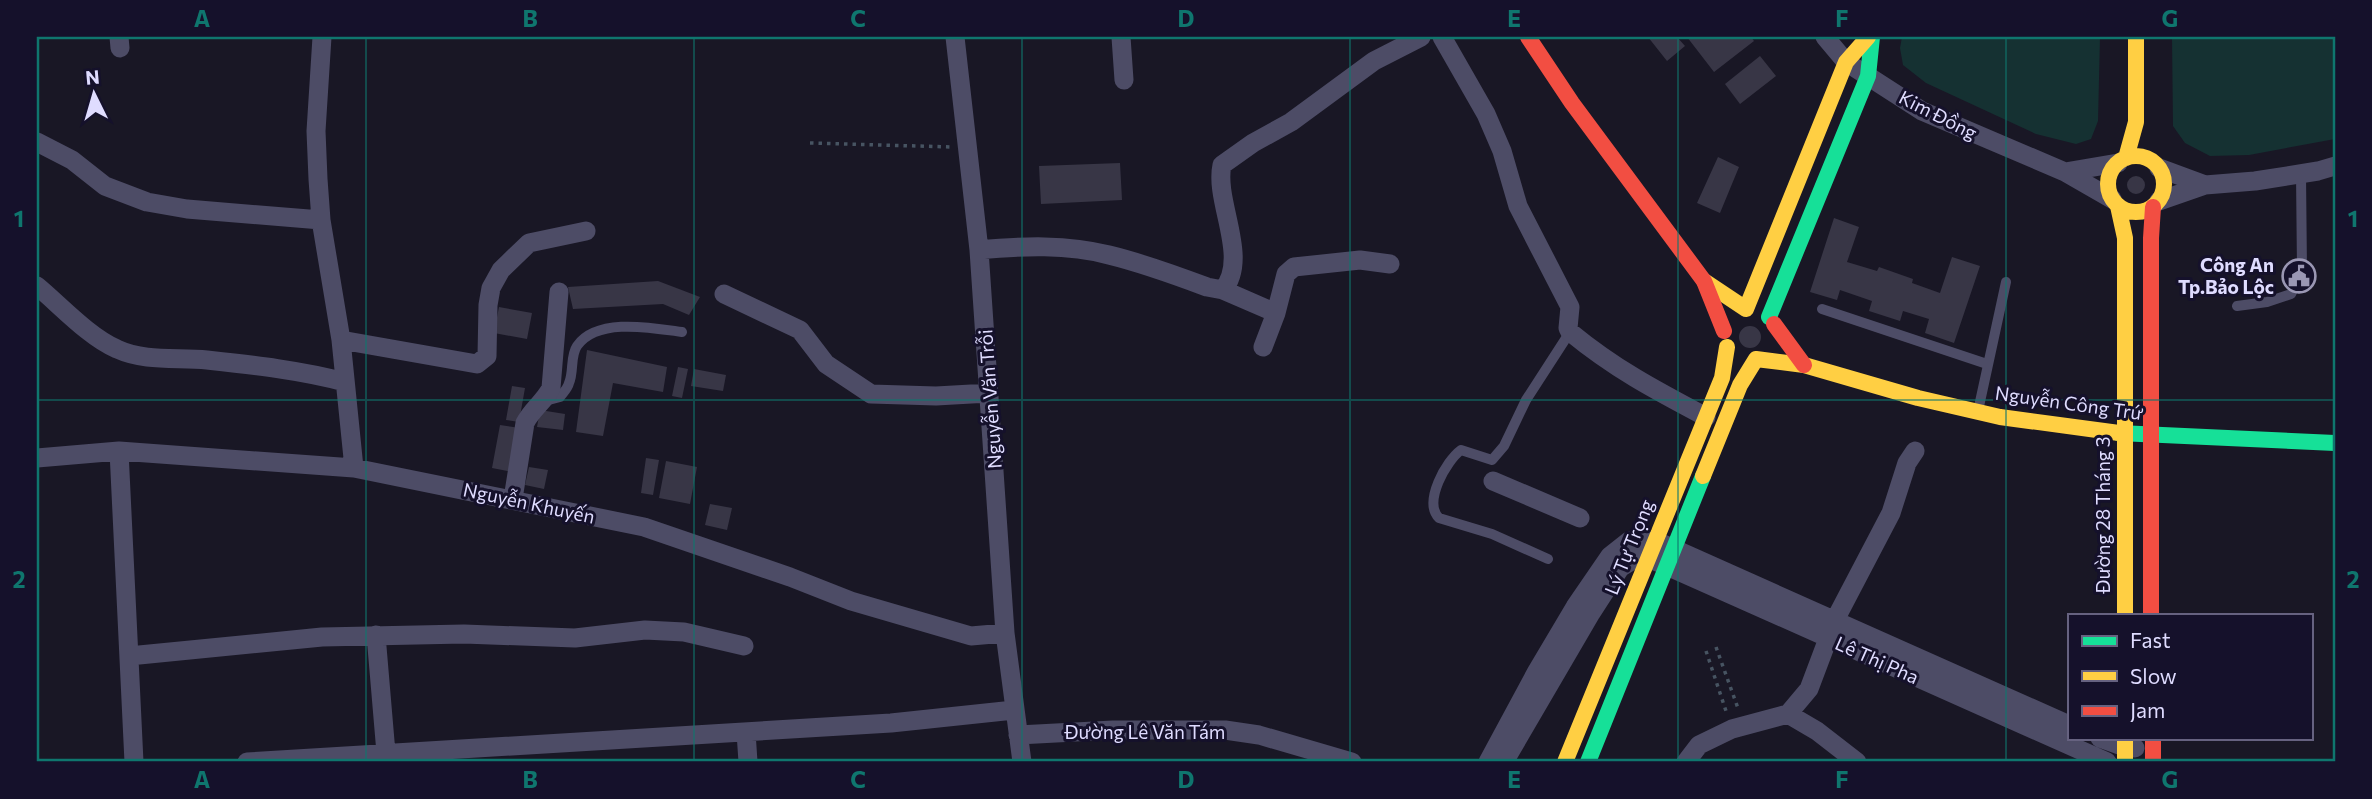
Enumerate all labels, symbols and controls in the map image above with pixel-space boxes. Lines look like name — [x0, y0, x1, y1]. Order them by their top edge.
text: A — [194, 4, 211, 32]
text: B — [522, 4, 538, 32]
text: C — [850, 4, 866, 32]
text: D — [1178, 4, 1195, 32]
text: E — [1507, 4, 1521, 32]
text: F — [1835, 4, 1849, 32]
text: G — [2162, 4, 2178, 32]
north arrow — [60, 60, 130, 130]
text: N — [84, 64, 101, 89]
street label: Kim Đồng — [1895, 85, 1981, 144]
text: 1 — [14, 204, 24, 232]
text: 1 — [2348, 204, 2358, 232]
place label: Công An Tp.Bảo Lộc — [2178, 253, 2274, 299]
public building icon: Công An Tp.Bảo Lộc — [2280, 257, 2318, 295]
street label: Nguyễn Văn Trỗi — [973, 329, 1006, 470]
street label: Nguyễn Công Trứ — [1994, 381, 2145, 424]
street label: Đường 28 Tháng 3 — [2091, 436, 2114, 595]
street label: Nguyễn Khuyến — [461, 477, 597, 528]
street label: Lý Tự Trọng — [1599, 496, 1658, 598]
text: 2 — [12, 565, 26, 593]
text: 2 — [2346, 565, 2360, 593]
legend — [2068, 614, 2312, 740]
text: Fast — [2130, 627, 2171, 652]
street label: Lê Thị Pha — [1832, 631, 1922, 688]
text: Slow — [2130, 663, 2177, 688]
text: Jam — [2130, 697, 2165, 722]
street label: Đường Lê Văn Tám — [1064, 720, 1225, 743]
text: A — [194, 765, 211, 793]
text: B — [522, 765, 538, 793]
text: C — [850, 765, 866, 793]
text: D — [1178, 765, 1195, 793]
text: E — [1507, 765, 1521, 793]
text: F — [1835, 765, 1849, 793]
text: G — [2162, 765, 2178, 793]

